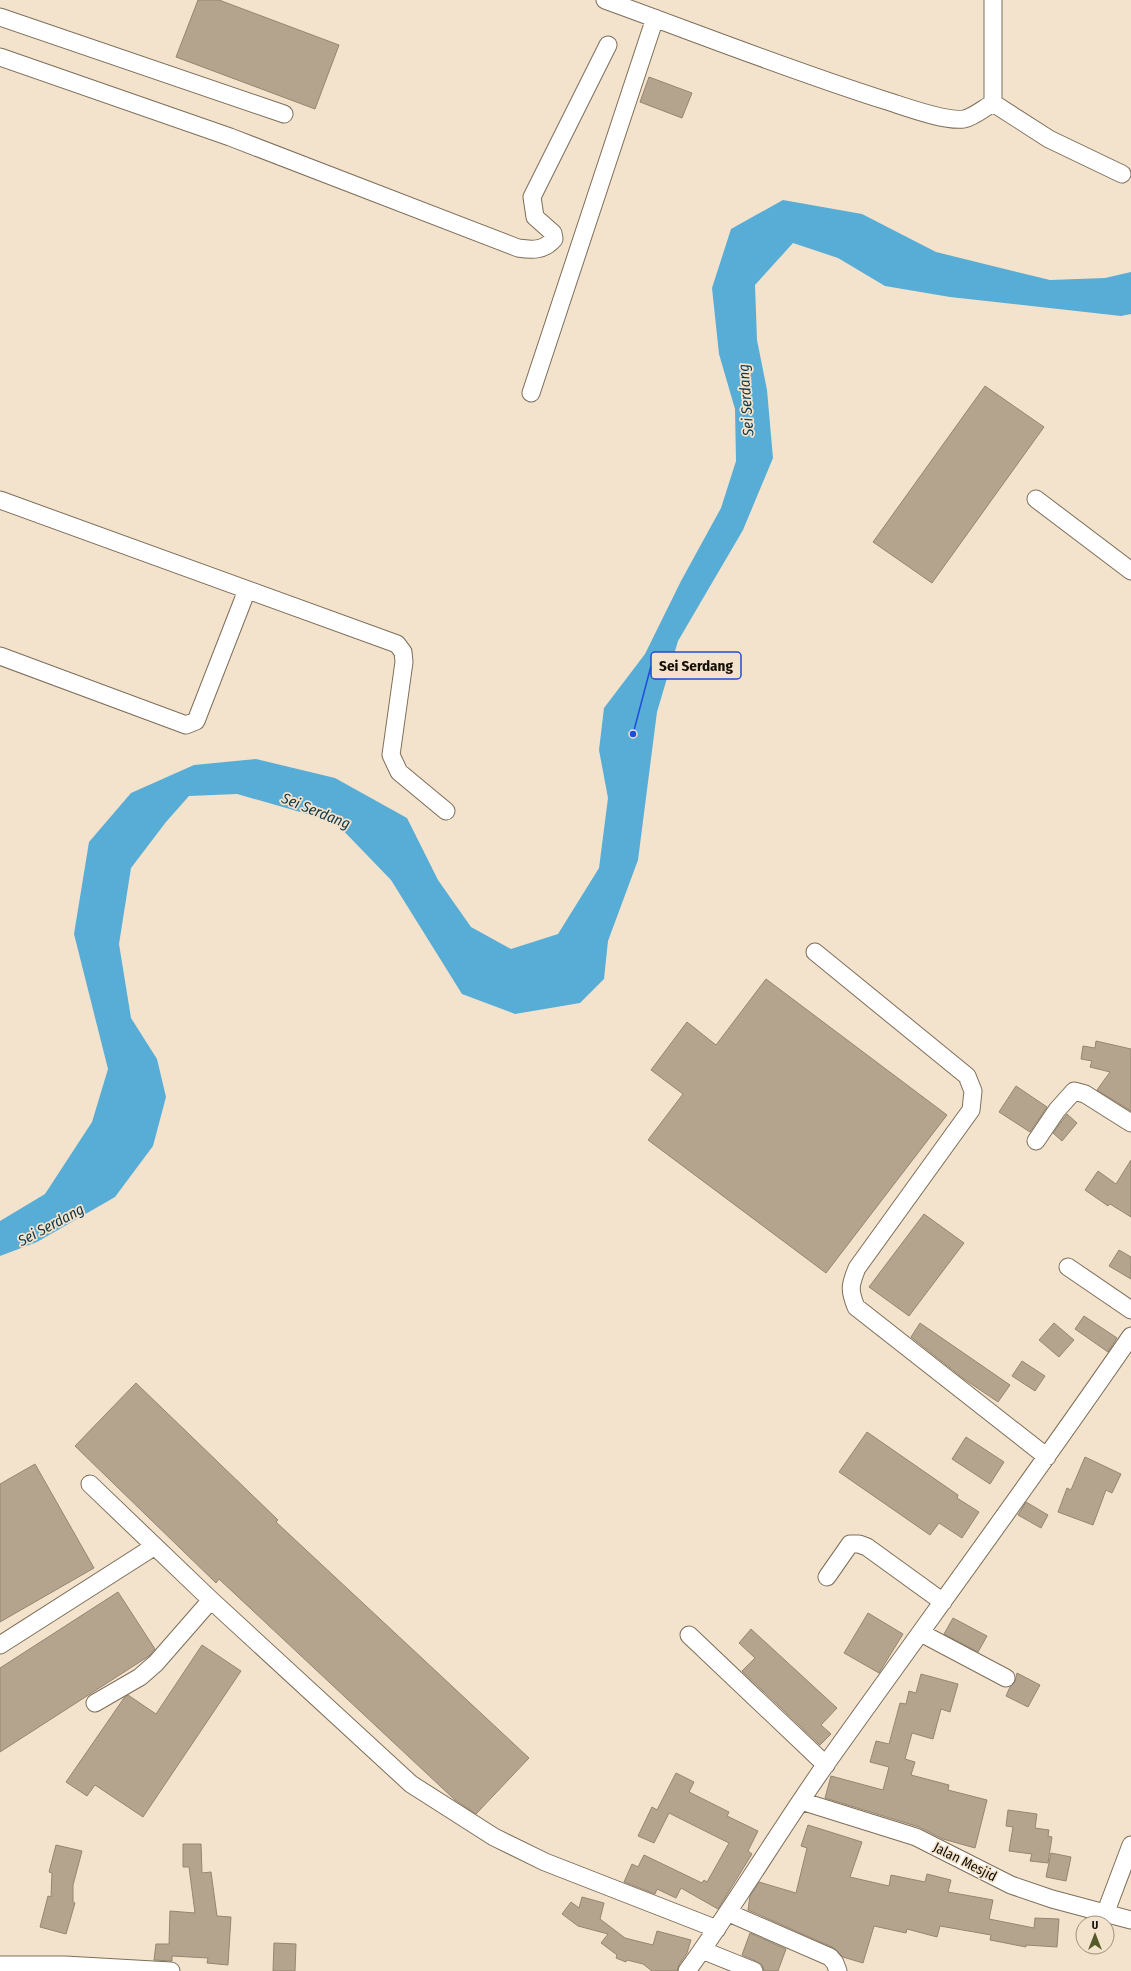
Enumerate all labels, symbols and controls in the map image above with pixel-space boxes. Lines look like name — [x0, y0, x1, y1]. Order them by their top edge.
water label: Sei Serdang — [734, 363, 758, 438]
callout: Sei Serdang — [651, 652, 741, 679]
text: Sei Serdang — [659, 657, 733, 675]
water label: Sei Serdang — [278, 789, 353, 833]
water label: Sei Serdang — [14, 1200, 87, 1250]
street label: Jalan Mesjid — [930, 1839, 1000, 1885]
north arrow — [1075, 1915, 1115, 1955]
text: U — [1092, 1919, 1098, 1932]

